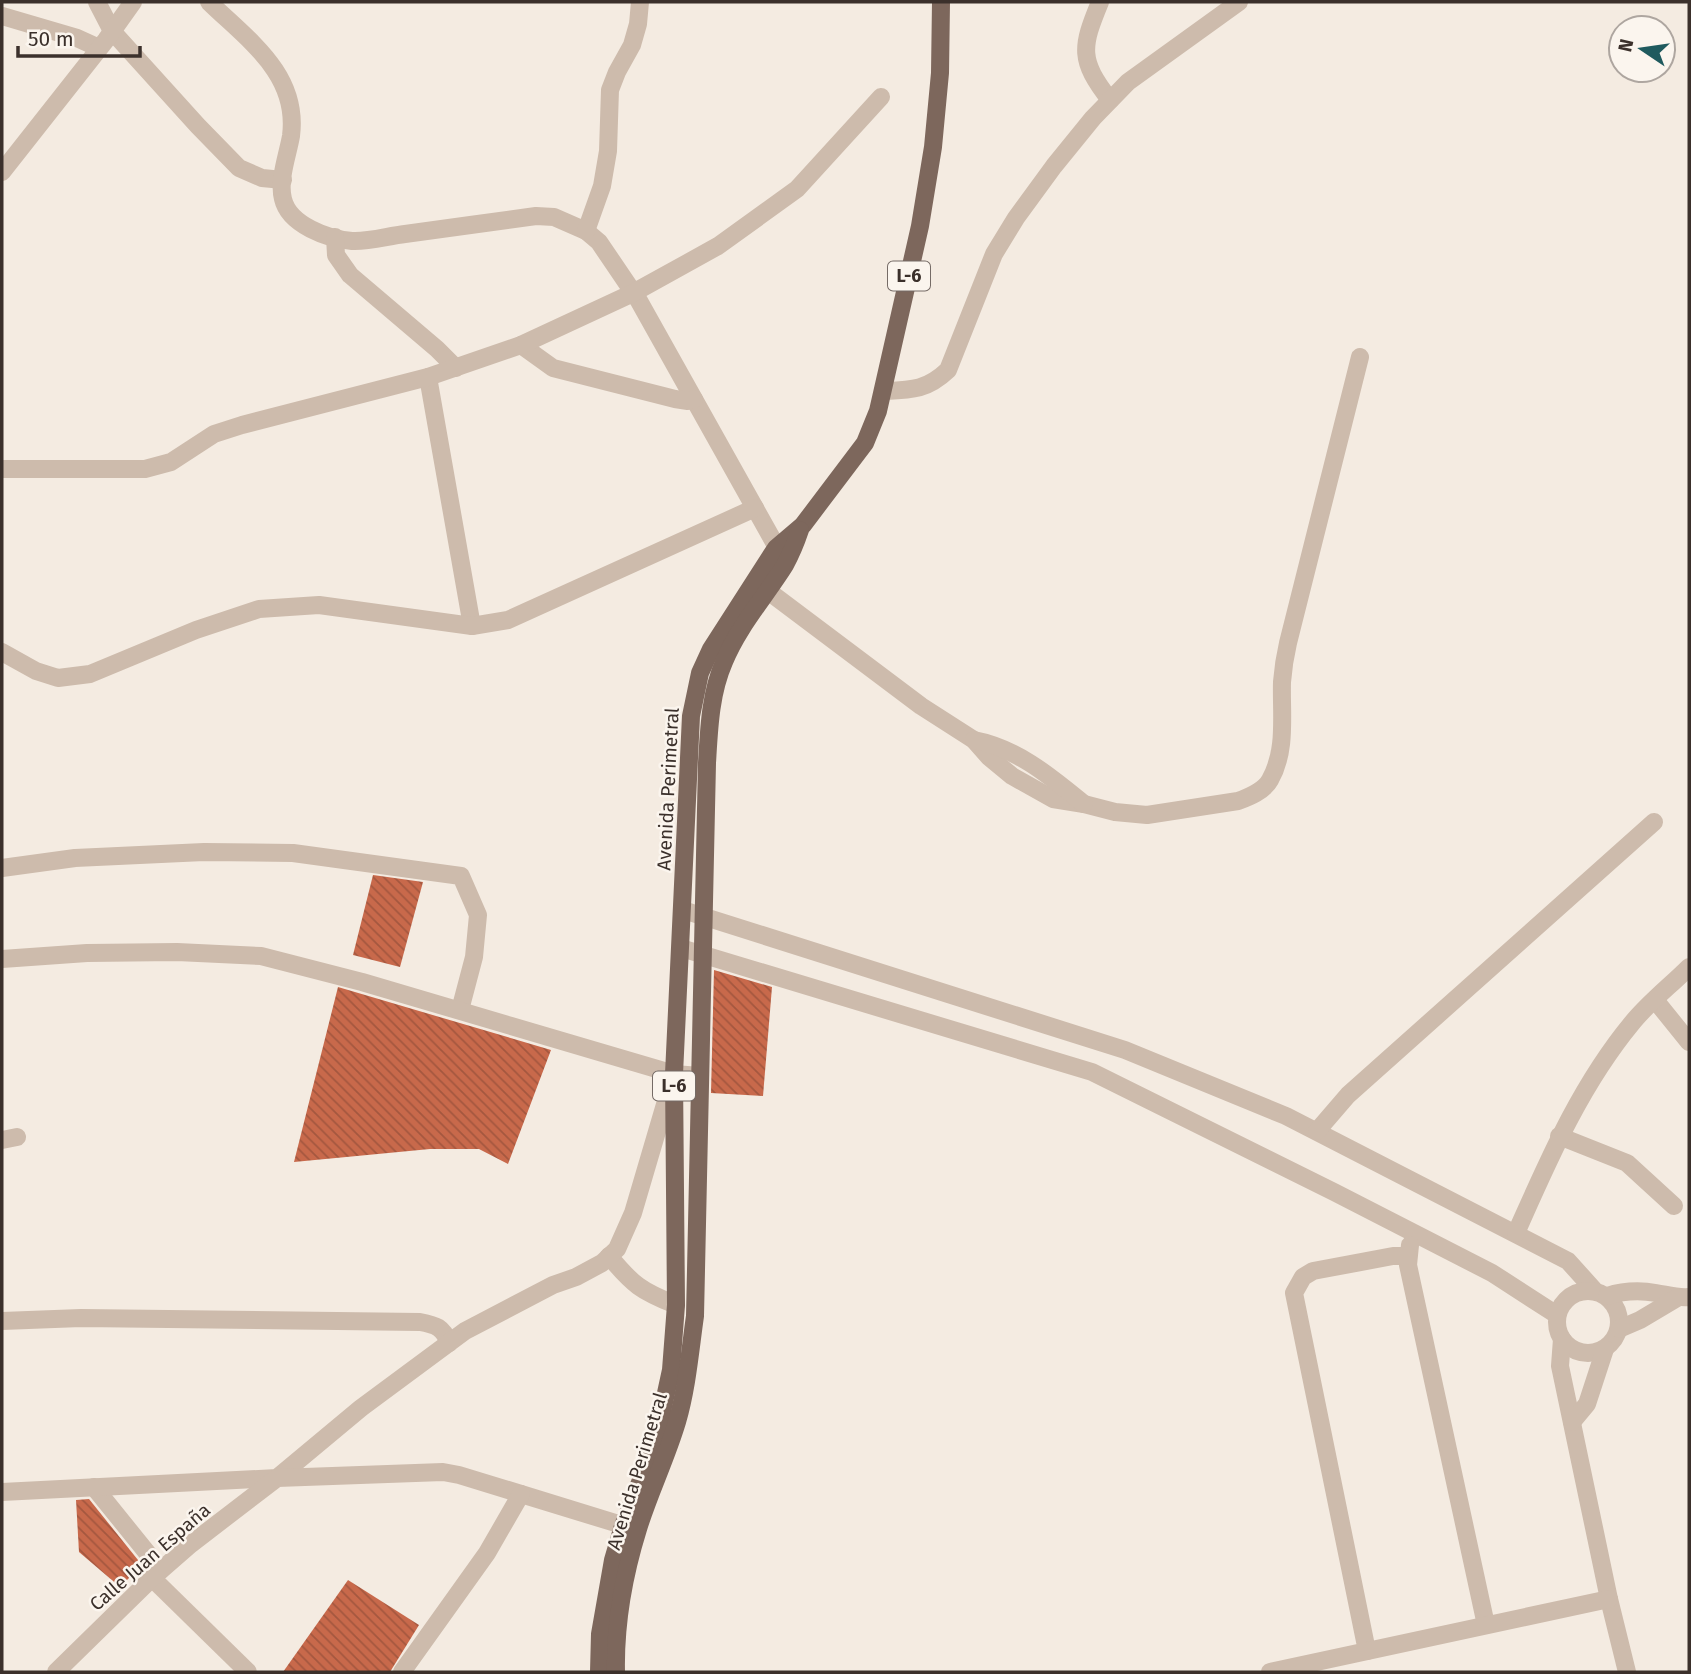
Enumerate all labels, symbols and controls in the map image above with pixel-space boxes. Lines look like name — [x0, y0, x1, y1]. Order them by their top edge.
scale bar — [18, 14, 140, 58]
north arrow — [1607, 14, 1677, 84]
text: 50 m — [28, 26, 74, 52]
text: N — [1613, 37, 1639, 54]
road number: L-6 — [888, 262, 930, 290]
street label: Avenida Perimetral — [652, 707, 684, 871]
road number: L-6 — [653, 1072, 695, 1100]
street label: Avenida Perimetral — [602, 1389, 672, 1552]
street label: Calle Juan España — [85, 1498, 215, 1616]

